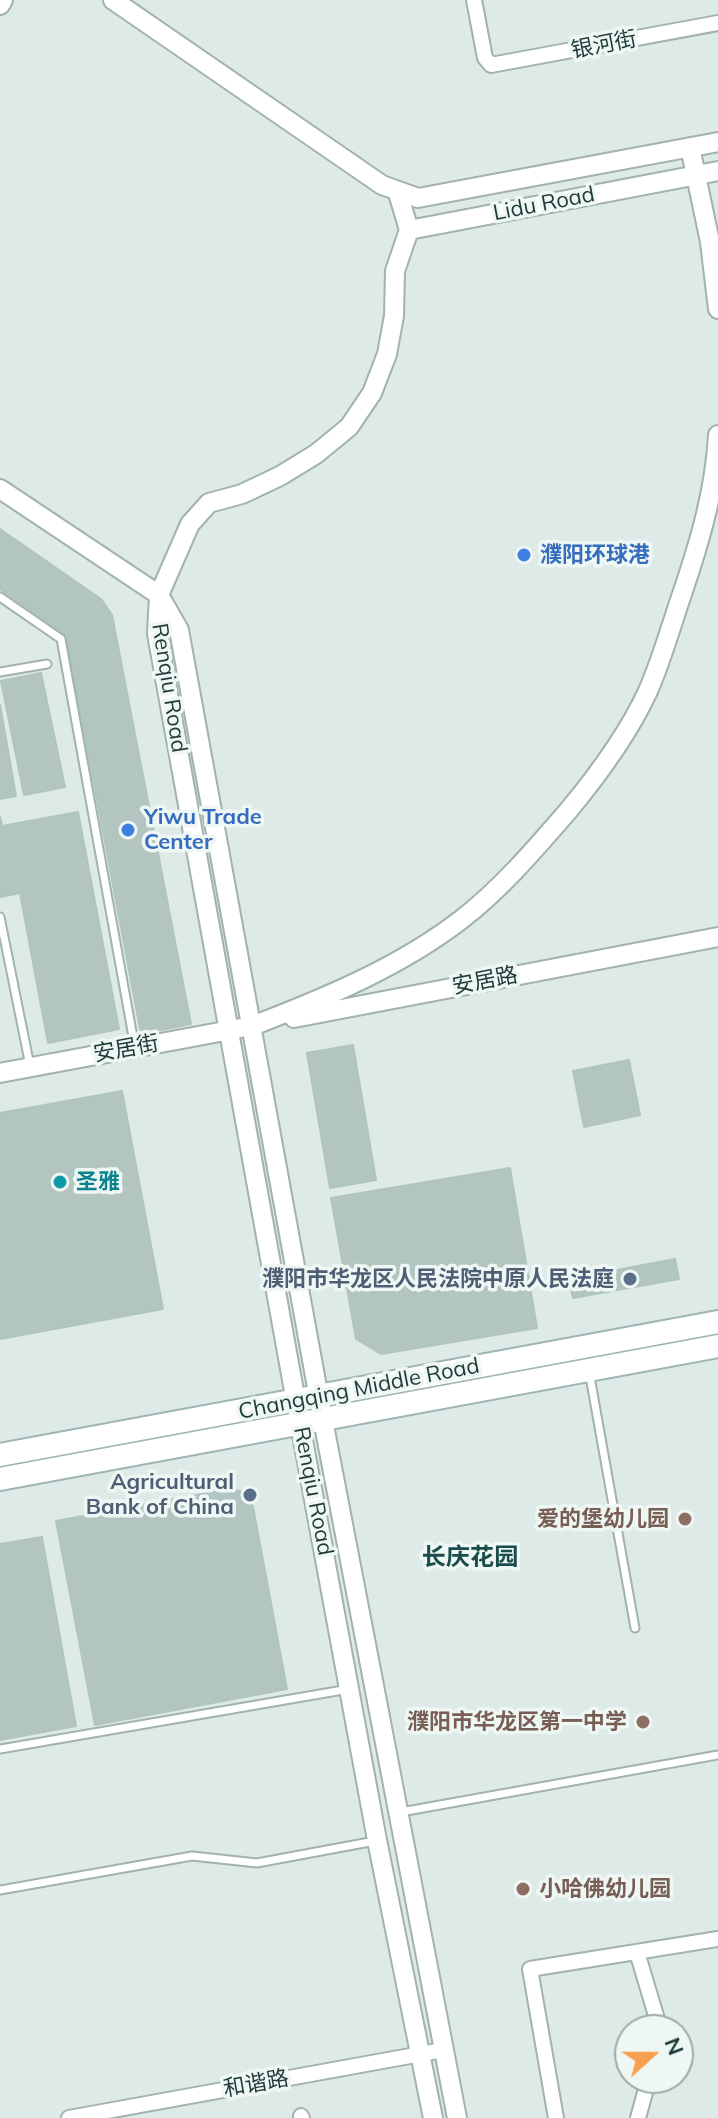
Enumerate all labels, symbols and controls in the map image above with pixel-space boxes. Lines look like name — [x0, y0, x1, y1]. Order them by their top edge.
street label: 银河街 — [569, 26, 639, 64]
street label: Lidu Road — [491, 181, 597, 227]
place label: 濮阳环球港 — [540, 542, 650, 568]
marker: 濮阳环球港 — [515, 546, 533, 564]
street label: Renqiu Road — [146, 621, 192, 755]
place label: Yiwu Trade Center — [144, 804, 262, 856]
marker: Yiwu Trade Center — [119, 821, 137, 839]
street label: 安居路 — [450, 962, 520, 1000]
street label: 安居街 — [91, 1030, 161, 1068]
place label: 圣雅 — [76, 1169, 120, 1195]
marker: 圣雅 — [51, 1173, 69, 1191]
place label: 濮阳市华龙区人民法院中原人民法庭 — [262, 1266, 614, 1292]
marker: 濮阳市华龙区人民法院中原人民法庭 — [621, 1270, 639, 1288]
street label: Changqing Middle Road — [236, 1353, 482, 1425]
street label: Renqiu Road — [288, 1424, 338, 1558]
place label: Agricultural Bank of China — [86, 1469, 234, 1520]
marker: Agricultural Bank of China — [241, 1486, 259, 1504]
place label: 爱的堡幼儿园 — [537, 1506, 669, 1532]
marker: 爱的堡幼儿园 — [676, 1510, 694, 1528]
district label: 长庆花园 — [422, 1544, 518, 1572]
place label: 濮阳市华龙区第一中学 — [407, 1709, 627, 1735]
marker: 濮阳市华龙区第一中学 — [634, 1713, 652, 1731]
place label: 小哈佛幼儿园 — [539, 1876, 671, 1902]
marker: 小哈佛幼儿园 — [514, 1880, 532, 1898]
north arrow — [614, 2014, 694, 2094]
text: N — [658, 2033, 691, 2059]
street label: 和谐路 — [221, 2065, 291, 2103]

